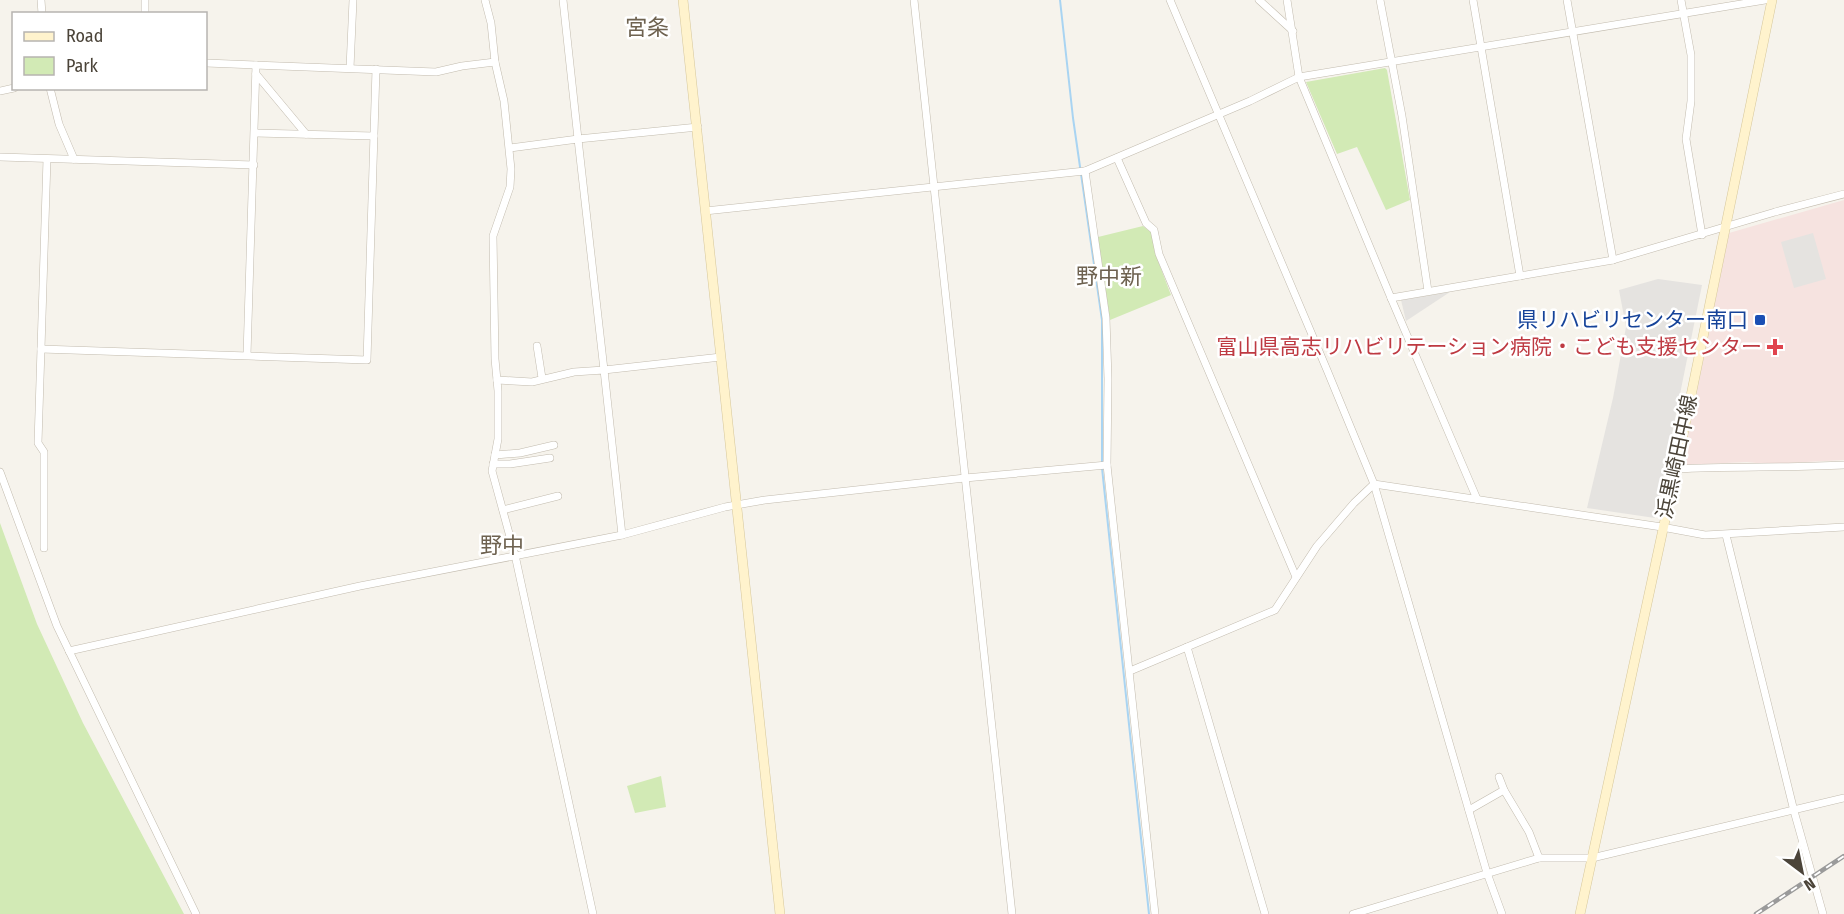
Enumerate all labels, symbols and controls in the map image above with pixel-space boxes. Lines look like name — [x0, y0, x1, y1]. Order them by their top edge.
legend — [12, 12, 207, 90]
district label: 宮条 — [625, 14, 669, 41]
text: Road — [66, 25, 103, 47]
text: Park — [66, 55, 99, 77]
district label: 野中新 — [1076, 263, 1142, 290]
place label: 県リハビリセンター南口 — [1517, 307, 1748, 333]
marker: 県リハビリセンター南口 — [1753, 313, 1767, 327]
place label: 富山県高志リハビリテーション病院・こども支援センター — [1216, 334, 1762, 360]
marker: 富山県高志リハビリテーション病院・こども支援センター — [1766, 338, 1784, 356]
street label: 浜黒崎田中線 — [1651, 393, 1703, 521]
district label: 野中 — [480, 532, 524, 559]
north arrow — [1772, 842, 1832, 902]
text: N — [1801, 874, 1819, 895]

